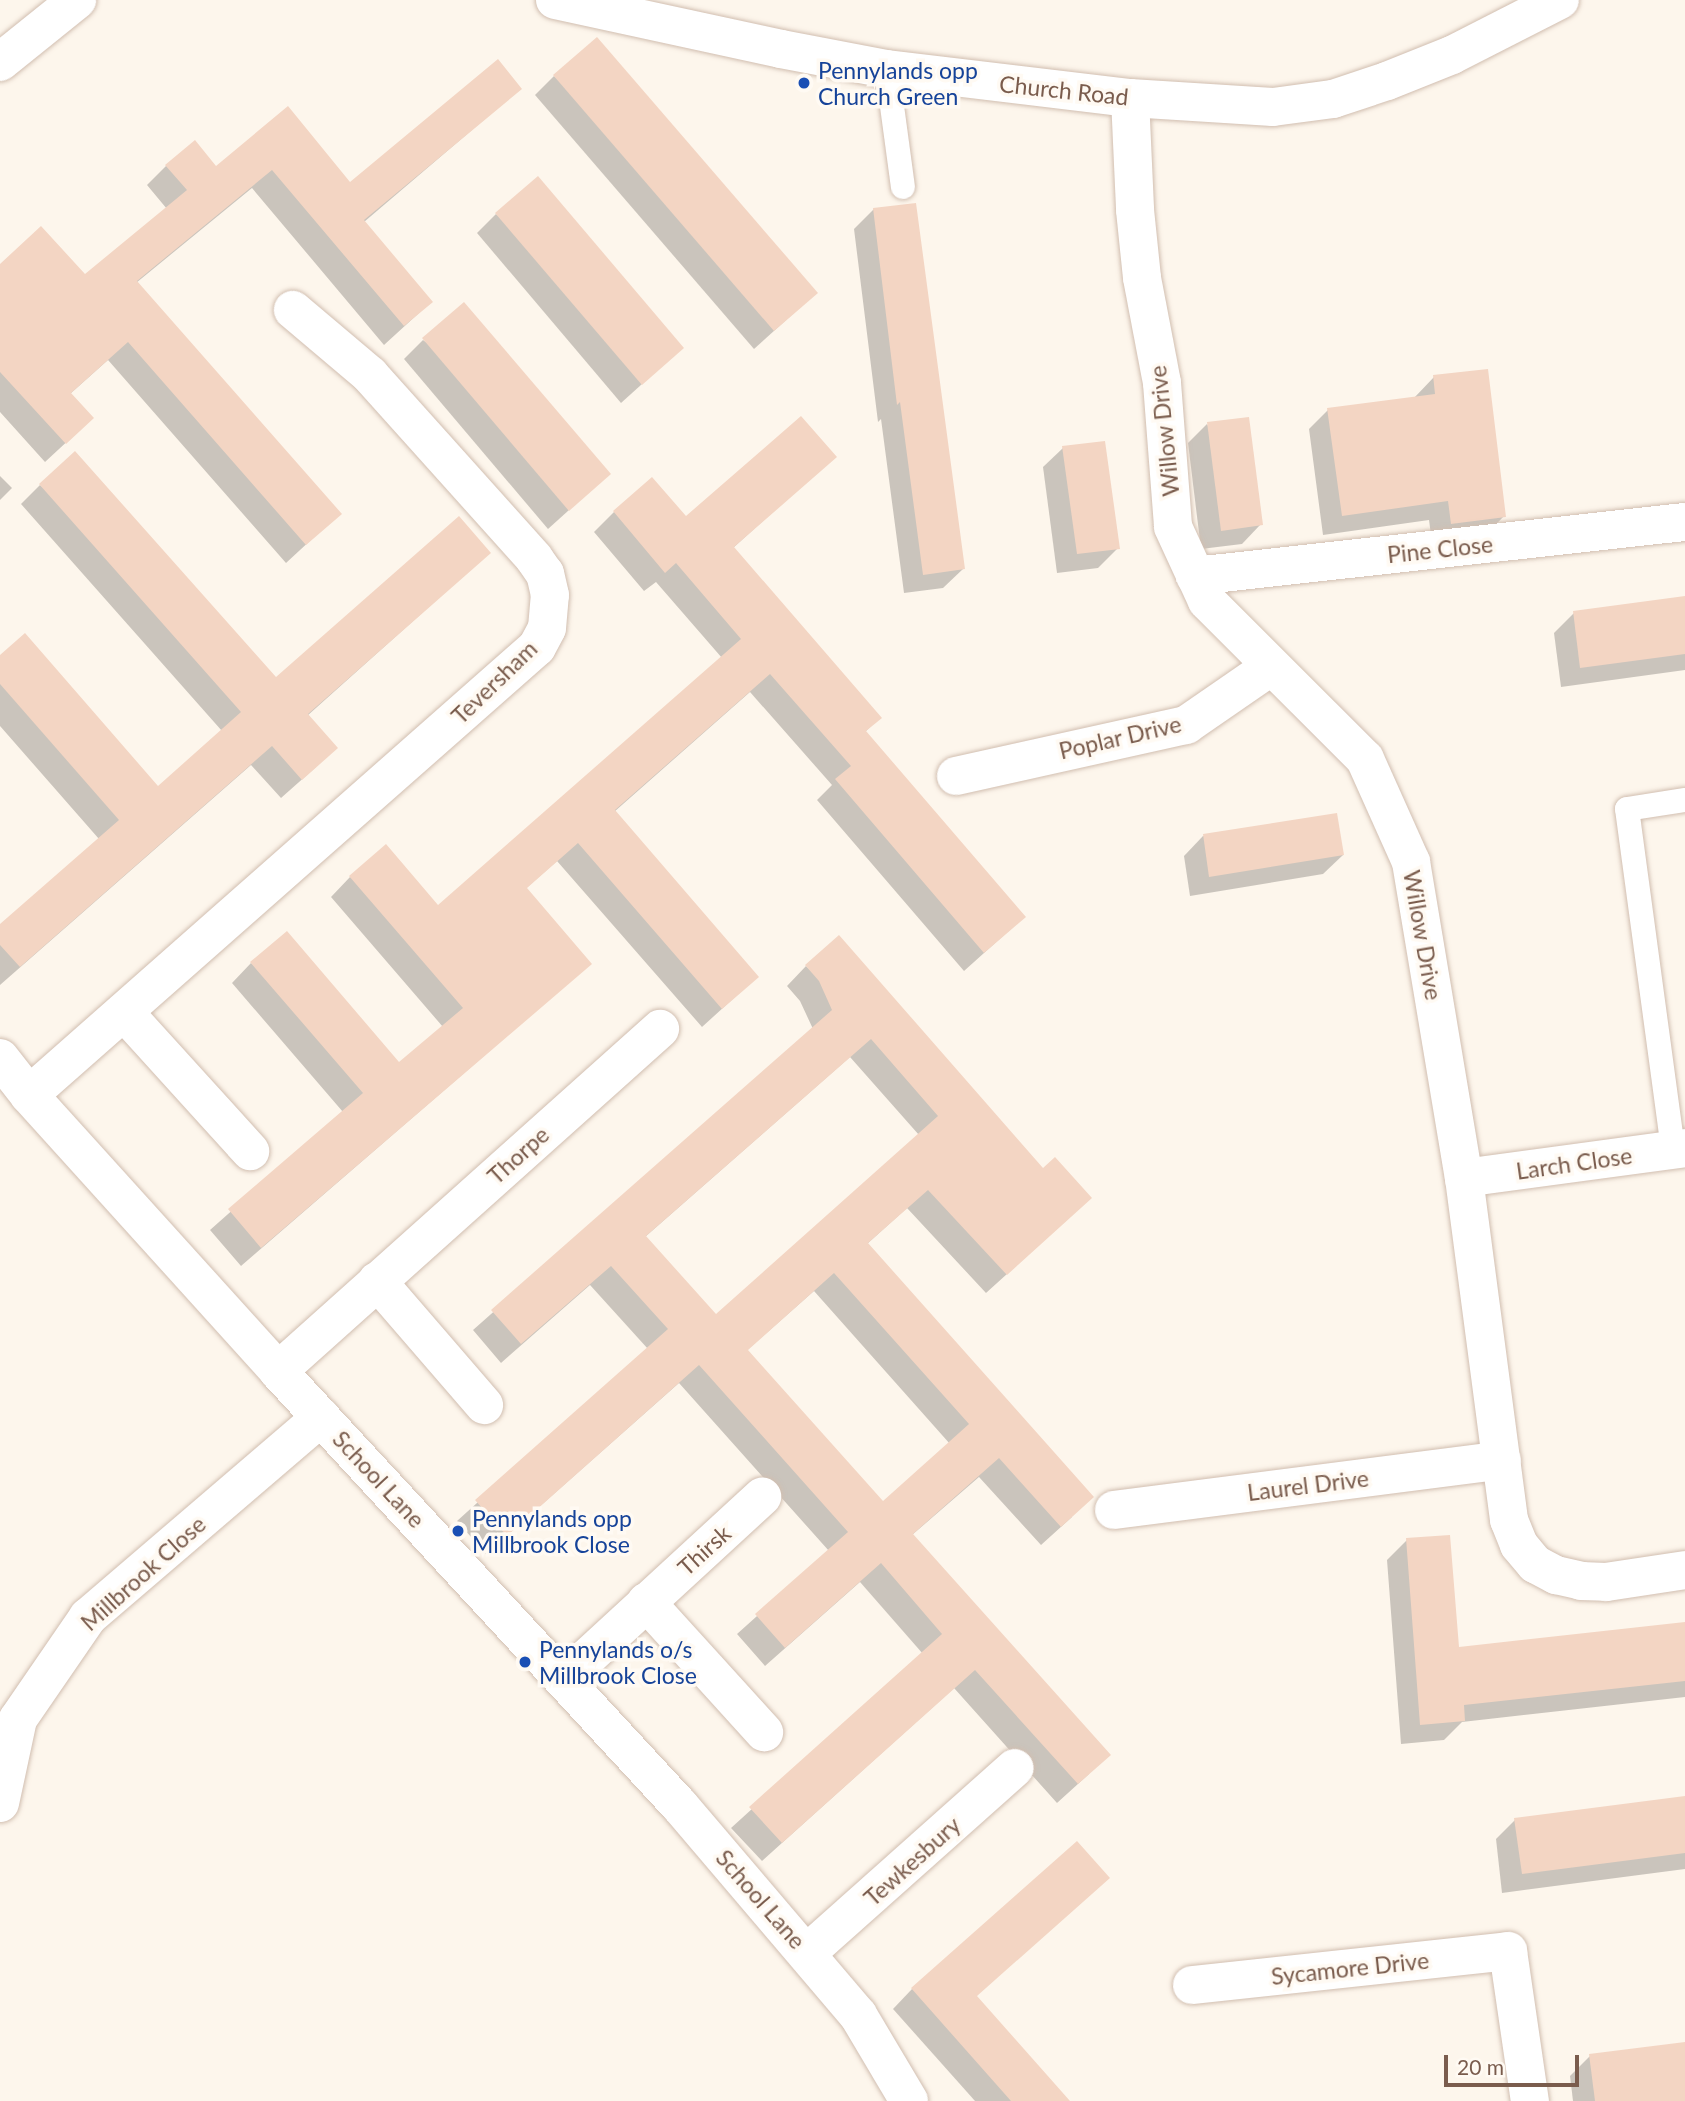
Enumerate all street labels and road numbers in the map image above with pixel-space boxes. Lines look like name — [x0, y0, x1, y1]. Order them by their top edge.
street label: Church Road — [998, 70, 1130, 110]
street label: Willow Drive — [1143, 364, 1185, 498]
street label: Pine Close — [1386, 530, 1494, 568]
street label: Teversham — [446, 635, 542, 729]
street label: Poplar Drive — [1056, 709, 1184, 765]
street label: Willow Drive — [1398, 868, 1448, 1002]
street label: Thorpe — [482, 1120, 554, 1190]
street label: Larch Close — [1514, 1141, 1634, 1185]
street label: School Lane — [327, 1425, 431, 1533]
street label: Laurel Drive — [1246, 1464, 1370, 1506]
street label: Millbrook Close — [75, 1510, 211, 1636]
street label: Thirsk — [672, 1519, 736, 1581]
street label: Tewkesbury — [858, 1811, 966, 1911]
street label: School Lane — [711, 1844, 811, 1954]
street label: Sycamore Drive — [1270, 1946, 1430, 1990]

